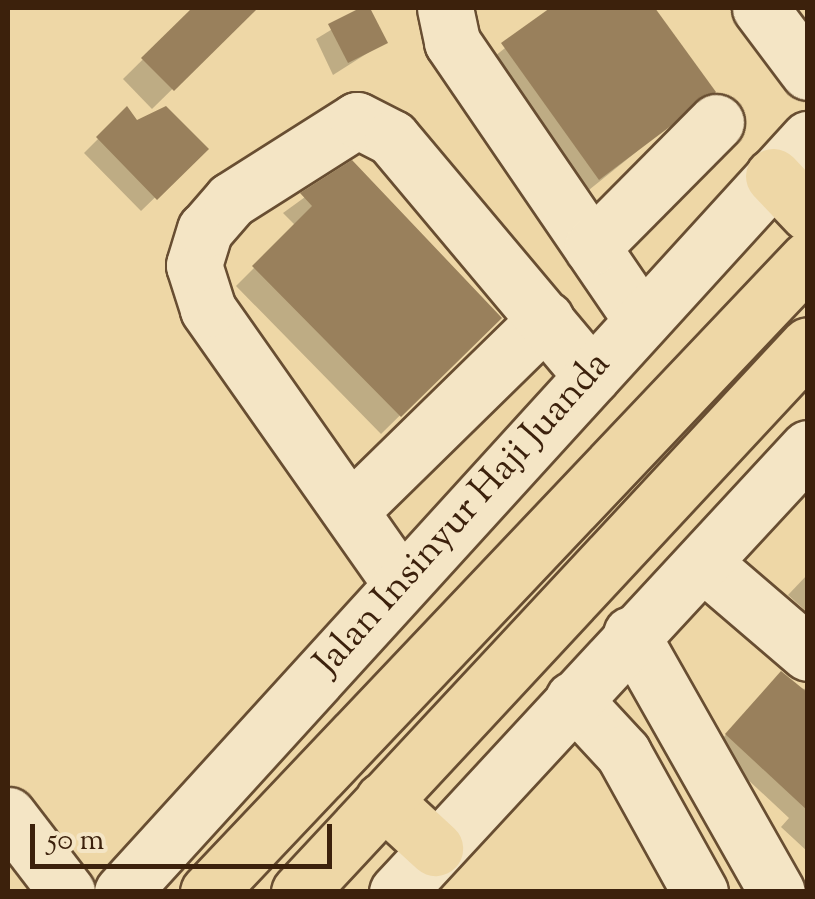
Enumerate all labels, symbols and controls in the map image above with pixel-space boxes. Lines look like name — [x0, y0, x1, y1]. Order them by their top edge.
street label: Jalan Insinyur Haji Juanda — [306, 344, 622, 686]
scale bar — [35, 804, 338, 866]
text: 50 m — [47, 820, 104, 863]

